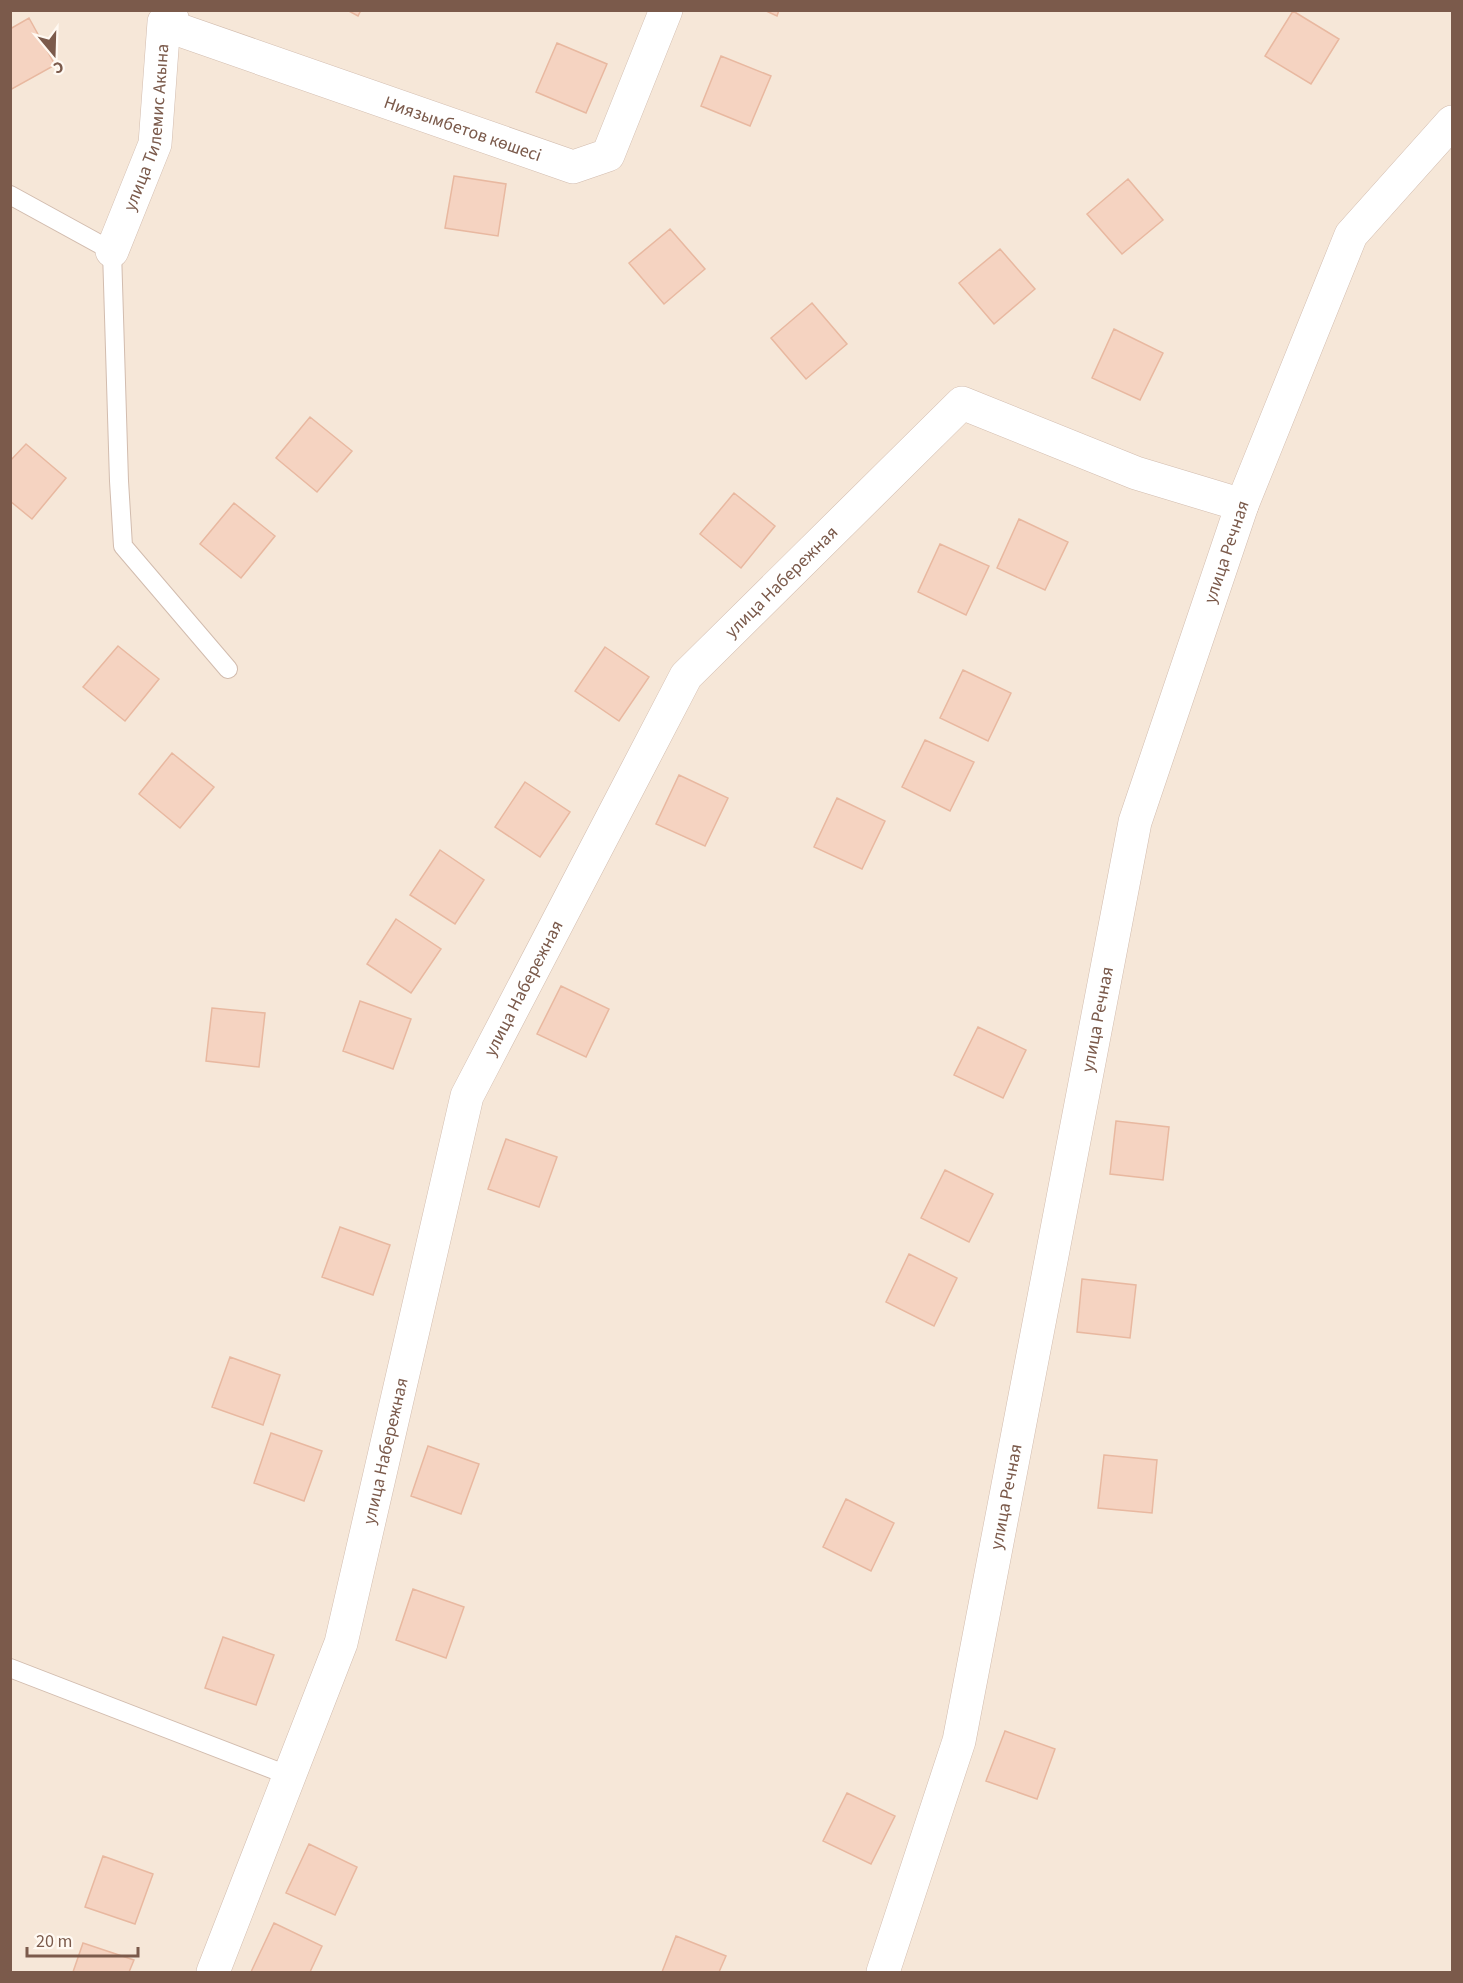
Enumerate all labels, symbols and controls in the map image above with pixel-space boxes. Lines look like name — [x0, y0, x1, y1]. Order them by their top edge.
north arrow — [24, 24, 84, 84]
street label: улица Тилемис Акына — [117, 43, 175, 215]
text: С — [51, 55, 67, 79]
street label: Ниязымбетов көшесі — [381, 90, 545, 168]
street label: улица Речная — [1197, 497, 1255, 607]
street label: улица Набережная — [719, 520, 843, 643]
street label: улица Набережная — [477, 916, 569, 1060]
street label: улица Речная — [1075, 964, 1120, 1074]
street label: улица Набережная — [356, 1375, 414, 1527]
street label: улица Речная — [983, 1442, 1028, 1552]
scale bar — [27, 1920, 138, 1958]
text: 20 m — [36, 1929, 72, 1954]

